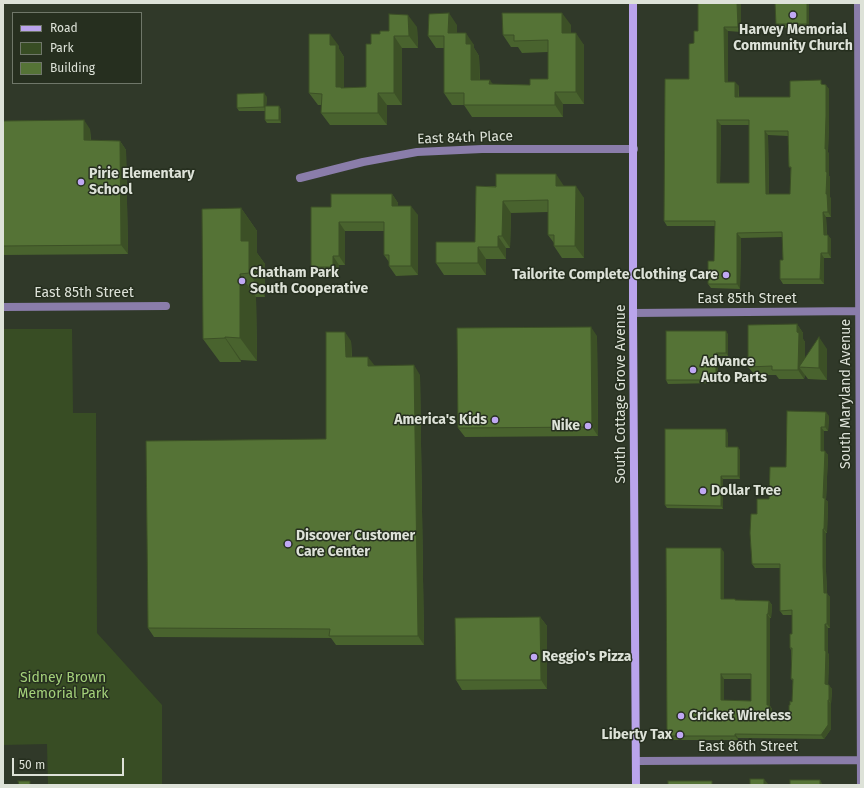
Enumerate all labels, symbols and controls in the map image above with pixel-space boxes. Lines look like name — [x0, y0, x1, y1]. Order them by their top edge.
marker: Harvey Memorial Community Church — [788, 10, 798, 20]
legend — [12, 12, 142, 84]
text: Road — [50, 21, 78, 35]
place label: Harvey Memorial Community Church — [733, 22, 853, 54]
text: Park — [50, 41, 74, 55]
text: Building — [50, 61, 95, 75]
street label: East 84th Place — [417, 128, 513, 148]
place label: Pirie Elementary School — [89, 166, 194, 198]
marker: Pirie Elementary School — [76, 177, 86, 187]
place label: Chatham Park South Cooperative — [250, 265, 368, 298]
place label: Tailorite Complete Clothing Care — [512, 267, 718, 283]
marker: Tailorite Complete Clothing Care — [721, 270, 731, 280]
marker: Chatham Park South Cooperative — [237, 276, 247, 286]
street label: East 85th Street — [34, 285, 134, 301]
street label: East 85th Street — [697, 291, 797, 307]
street label: South Cottage Grove Avenue — [613, 304, 629, 484]
street label: South Maryland Avenue — [838, 319, 854, 469]
place label: Advance Auto Parts — [701, 354, 767, 386]
marker: Advance Auto Parts — [688, 365, 698, 375]
place label: America's Kids — [394, 412, 487, 428]
marker: America's Kids — [490, 415, 500, 425]
place label: Nike — [551, 418, 580, 434]
marker: Nike — [583, 421, 593, 431]
place label: Dollar Tree — [711, 483, 781, 499]
marker: Dollar Tree — [698, 486, 708, 496]
place label: Discover Customer Care Center — [296, 528, 415, 560]
marker: Discover Customer Care Center — [283, 539, 293, 549]
place label: Reggio's Pizza — [542, 649, 632, 665]
marker: Reggio's Pizza — [529, 652, 539, 662]
park label: Sidney Brown Memorial Park — [18, 670, 108, 702]
place label: Cricket Wireless — [689, 708, 791, 724]
marker: Cricket Wireless — [676, 711, 686, 721]
place label: Liberty Tax — [602, 727, 672, 743]
marker: Liberty Tax — [675, 730, 685, 740]
street label: East 86th Street — [698, 739, 798, 755]
scale bar — [14, 750, 126, 776]
text: 50 m — [19, 758, 45, 772]

